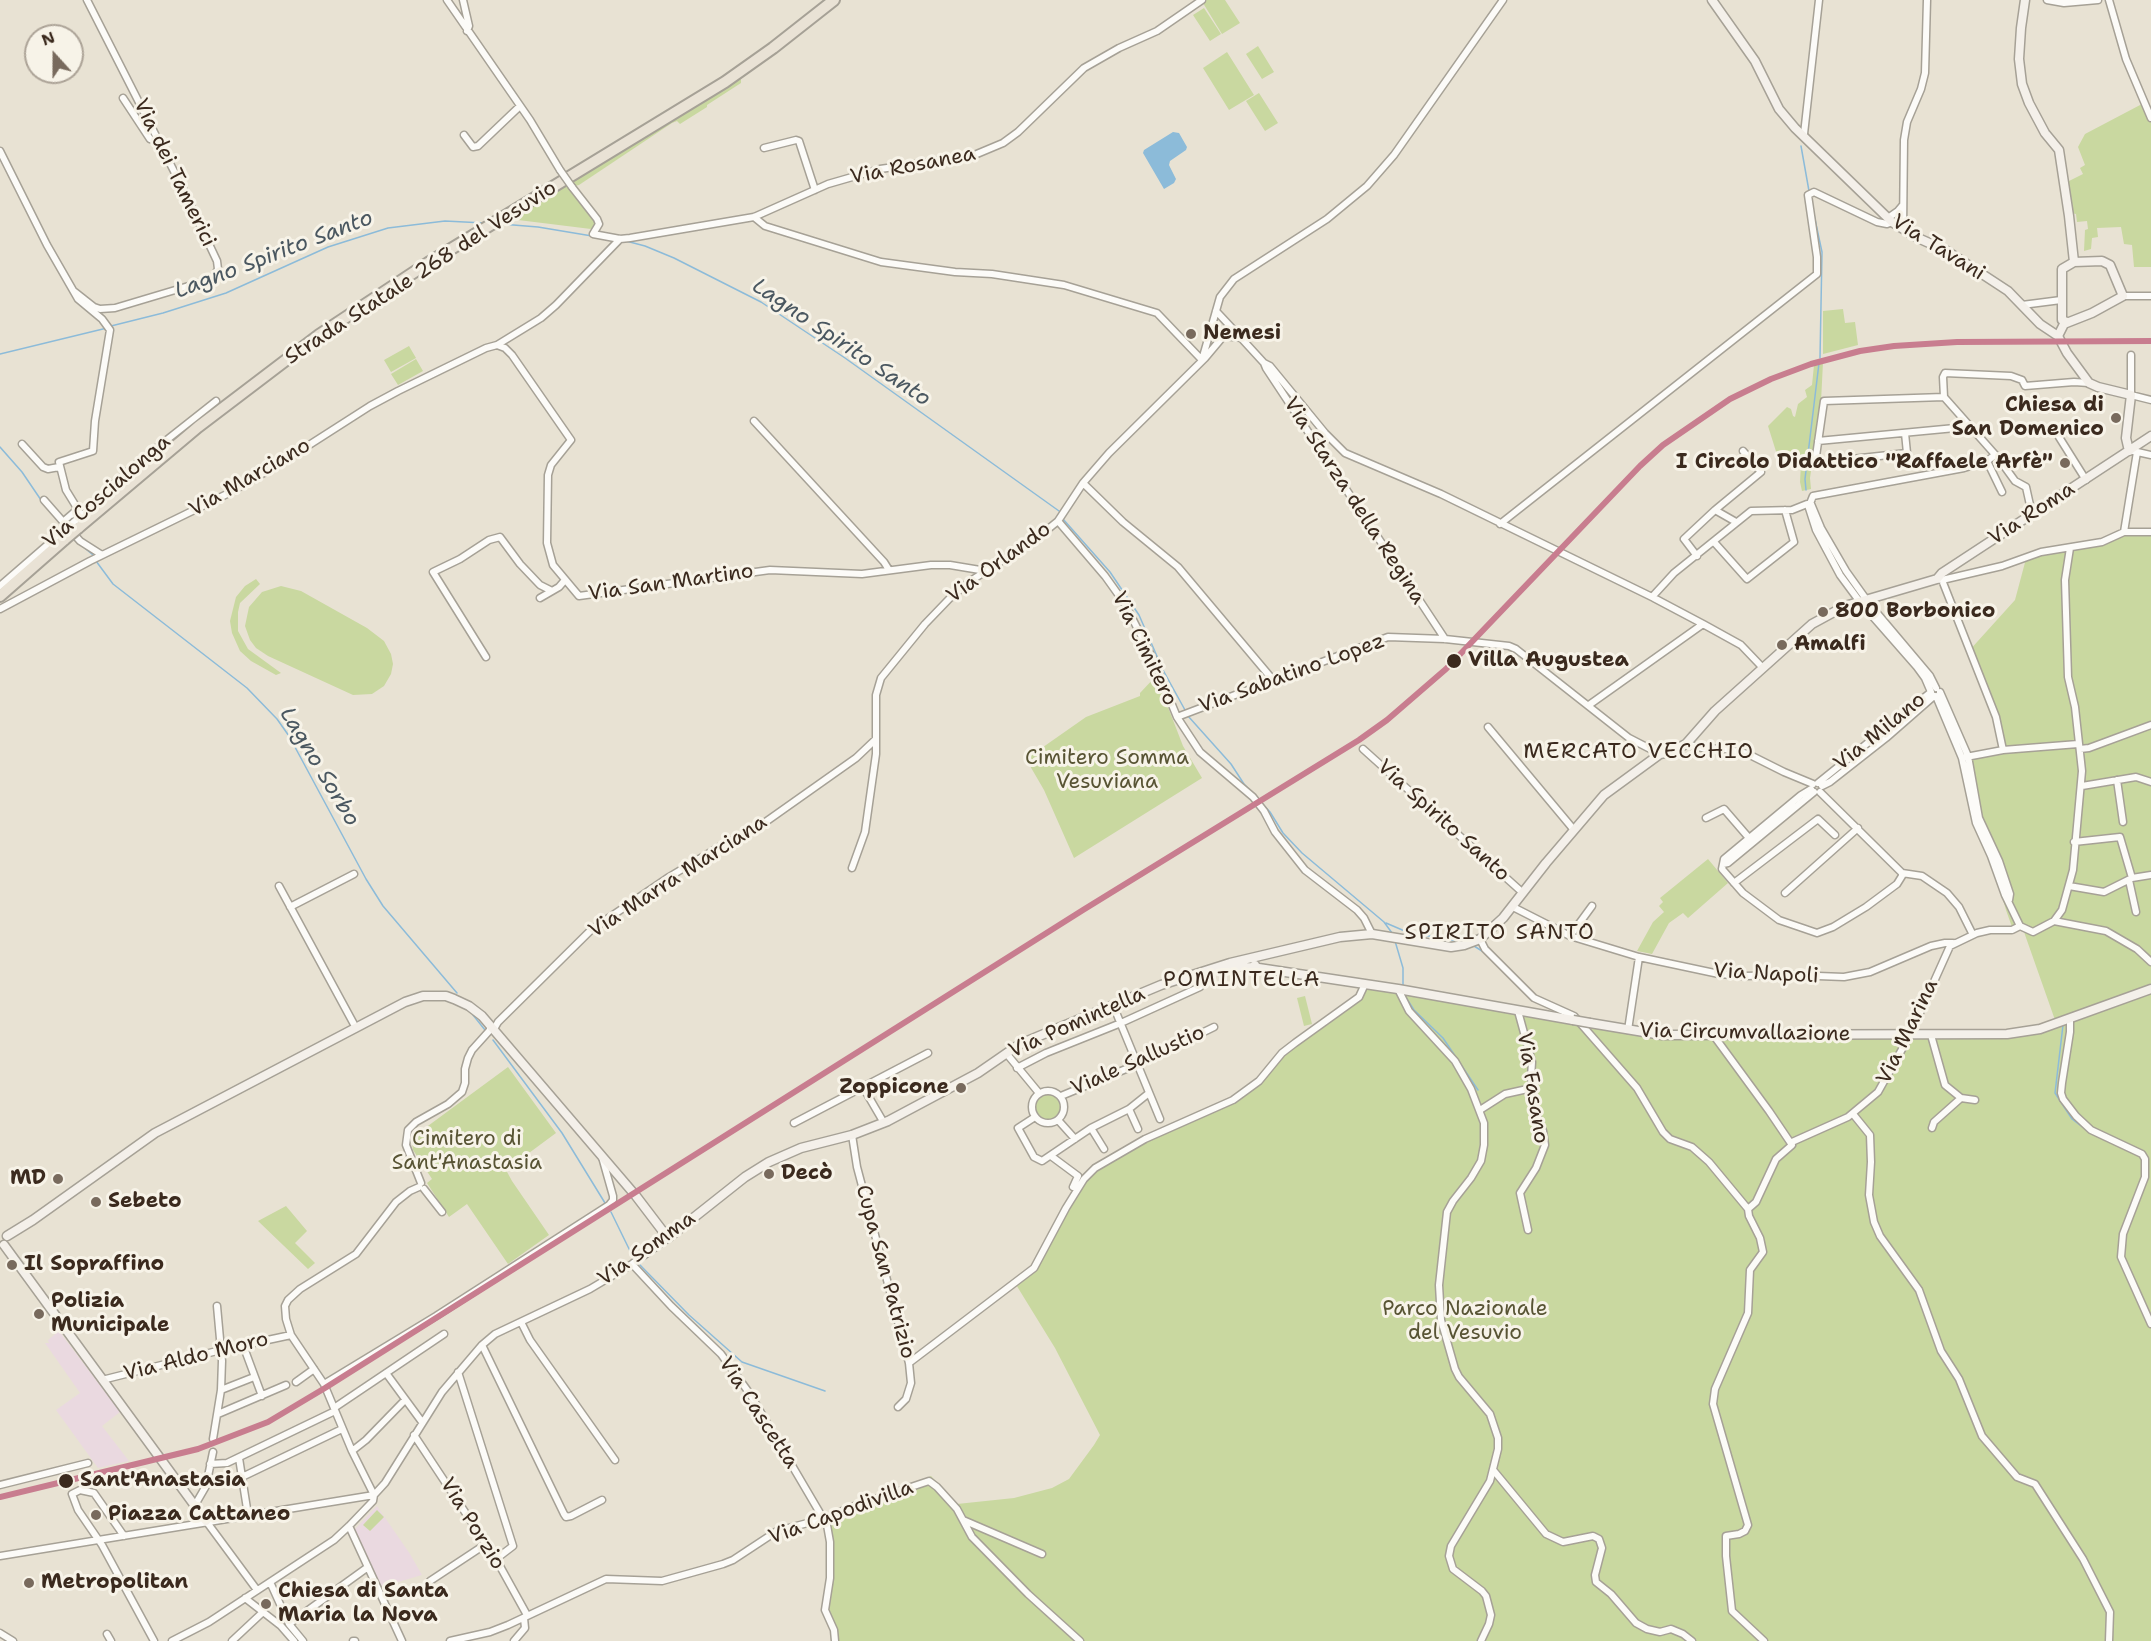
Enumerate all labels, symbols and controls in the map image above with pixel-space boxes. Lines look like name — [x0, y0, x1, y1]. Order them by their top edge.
north arrow — [24, 24, 84, 84]
text: N — [38, 27, 58, 51]
street label: Via dei Tamerici — [127, 95, 221, 251]
street label: Via Rosanea — [848, 142, 978, 190]
street label: Strada Statale 268 del Vesuvio — [280, 176, 562, 370]
water label: Lagno Spirito Santo — [171, 205, 377, 305]
street label: Via Tavani — [1887, 209, 1989, 287]
water label: Lagno Spirito Santo — [746, 273, 936, 413]
place label: Nemesi — [1203, 321, 1281, 347]
marker: Nemesi — [1184, 327, 1198, 341]
street label: Via Starza della Regina — [1278, 393, 1430, 609]
place label: Chiesa di San Domenico — [1952, 393, 2104, 443]
marker: Chiesa di San Domenico — [2109, 411, 2123, 425]
street label: Via Coscialonga — [38, 430, 176, 554]
street label: Via Marciano — [185, 433, 315, 523]
place label: I Circolo Didattico "Raffaele Arfè" — [1676, 450, 2053, 476]
marker: I Circolo Didattico "Raffaele Arfè" — [2058, 456, 2072, 470]
street label: Via Roma — [1984, 477, 2080, 551]
street label: Via Orlando — [942, 517, 1056, 609]
street label: Via San Martino — [587, 559, 755, 607]
street label: Via Cimitero — [1106, 588, 1182, 710]
place label: 800 Borbonico — [1835, 599, 1995, 625]
marker: 800 Borbonico — [1816, 605, 1830, 619]
street label: Via Sabatino Lopez — [1195, 629, 1389, 719]
place label: Amalfi — [1794, 632, 1866, 658]
marker: Amalfi — [1775, 638, 1789, 652]
place label: Villa Augustea — [1468, 648, 1629, 674]
marker: Villa Augustea — [1445, 652, 1463, 670]
street label: Via Milano — [1829, 687, 1931, 777]
water label: Lagno Sorbo — [273, 703, 365, 831]
district label: MERCATO VECCHIO — [1523, 739, 1755, 765]
park label: Cimitero Somma Vesuviana — [1025, 746, 1189, 796]
street label: Via Spirito Santo — [1371, 755, 1515, 887]
street label: Via Marra Marciana — [584, 810, 772, 944]
district label: SPIRITO SANTO — [1405, 920, 1595, 946]
street label: Via Napoli — [1713, 959, 1819, 989]
district label: POMINTELLA — [1163, 967, 1321, 993]
street label: Via Marina — [1872, 975, 1944, 1089]
street label: Via Pomintella — [1005, 982, 1149, 1064]
street label: Via Circumvallazione — [1639, 1019, 1851, 1047]
street label: Viale Sallustio — [1067, 1020, 1209, 1102]
street label: Via Fasano — [1511, 1031, 1553, 1145]
place label: Zoppicone — [839, 1075, 949, 1101]
marker: Zoppicone — [954, 1081, 968, 1095]
park label: Cimitero di Sant'Anastasia — [392, 1127, 542, 1177]
place label: Decò — [781, 1161, 833, 1187]
place label: MD — [10, 1166, 46, 1192]
marker: Decò — [762, 1167, 776, 1181]
marker: MD — [51, 1172, 65, 1186]
street label: Cupa San Patrizio — [850, 1182, 920, 1362]
place label: Sebeto — [108, 1189, 182, 1215]
marker: Sebeto — [89, 1195, 103, 1209]
street label: Via Somma — [593, 1206, 701, 1292]
place label: Il Sopraffino — [24, 1252, 164, 1278]
marker: Il Sopraffino — [5, 1258, 19, 1272]
place label: Polizia Municipale — [51, 1289, 170, 1339]
park label: Parco Nazionale del Vesuvio — [1382, 1297, 1548, 1347]
marker: Polizia Municipale — [32, 1307, 46, 1321]
street label: Via Aldo Moro — [121, 1327, 271, 1387]
street label: Via Cascetta — [713, 1352, 803, 1474]
place label: Sant'Anastasia — [80, 1468, 246, 1494]
marker: Sant'Anastasia — [57, 1472, 75, 1490]
street label: Via Porzio — [434, 1473, 510, 1575]
street label: Via Capodivilla — [765, 1475, 917, 1551]
place label: Piazza Cattaneo — [108, 1502, 290, 1528]
marker: Piazza Cattaneo — [89, 1508, 103, 1522]
place label: Metropolitan — [41, 1570, 188, 1596]
marker: Metropolitan — [22, 1576, 36, 1590]
place label: Chiesa di Santa Maria la Nova — [278, 1579, 448, 1629]
marker: Chiesa di Santa Maria la Nova — [259, 1597, 273, 1611]

